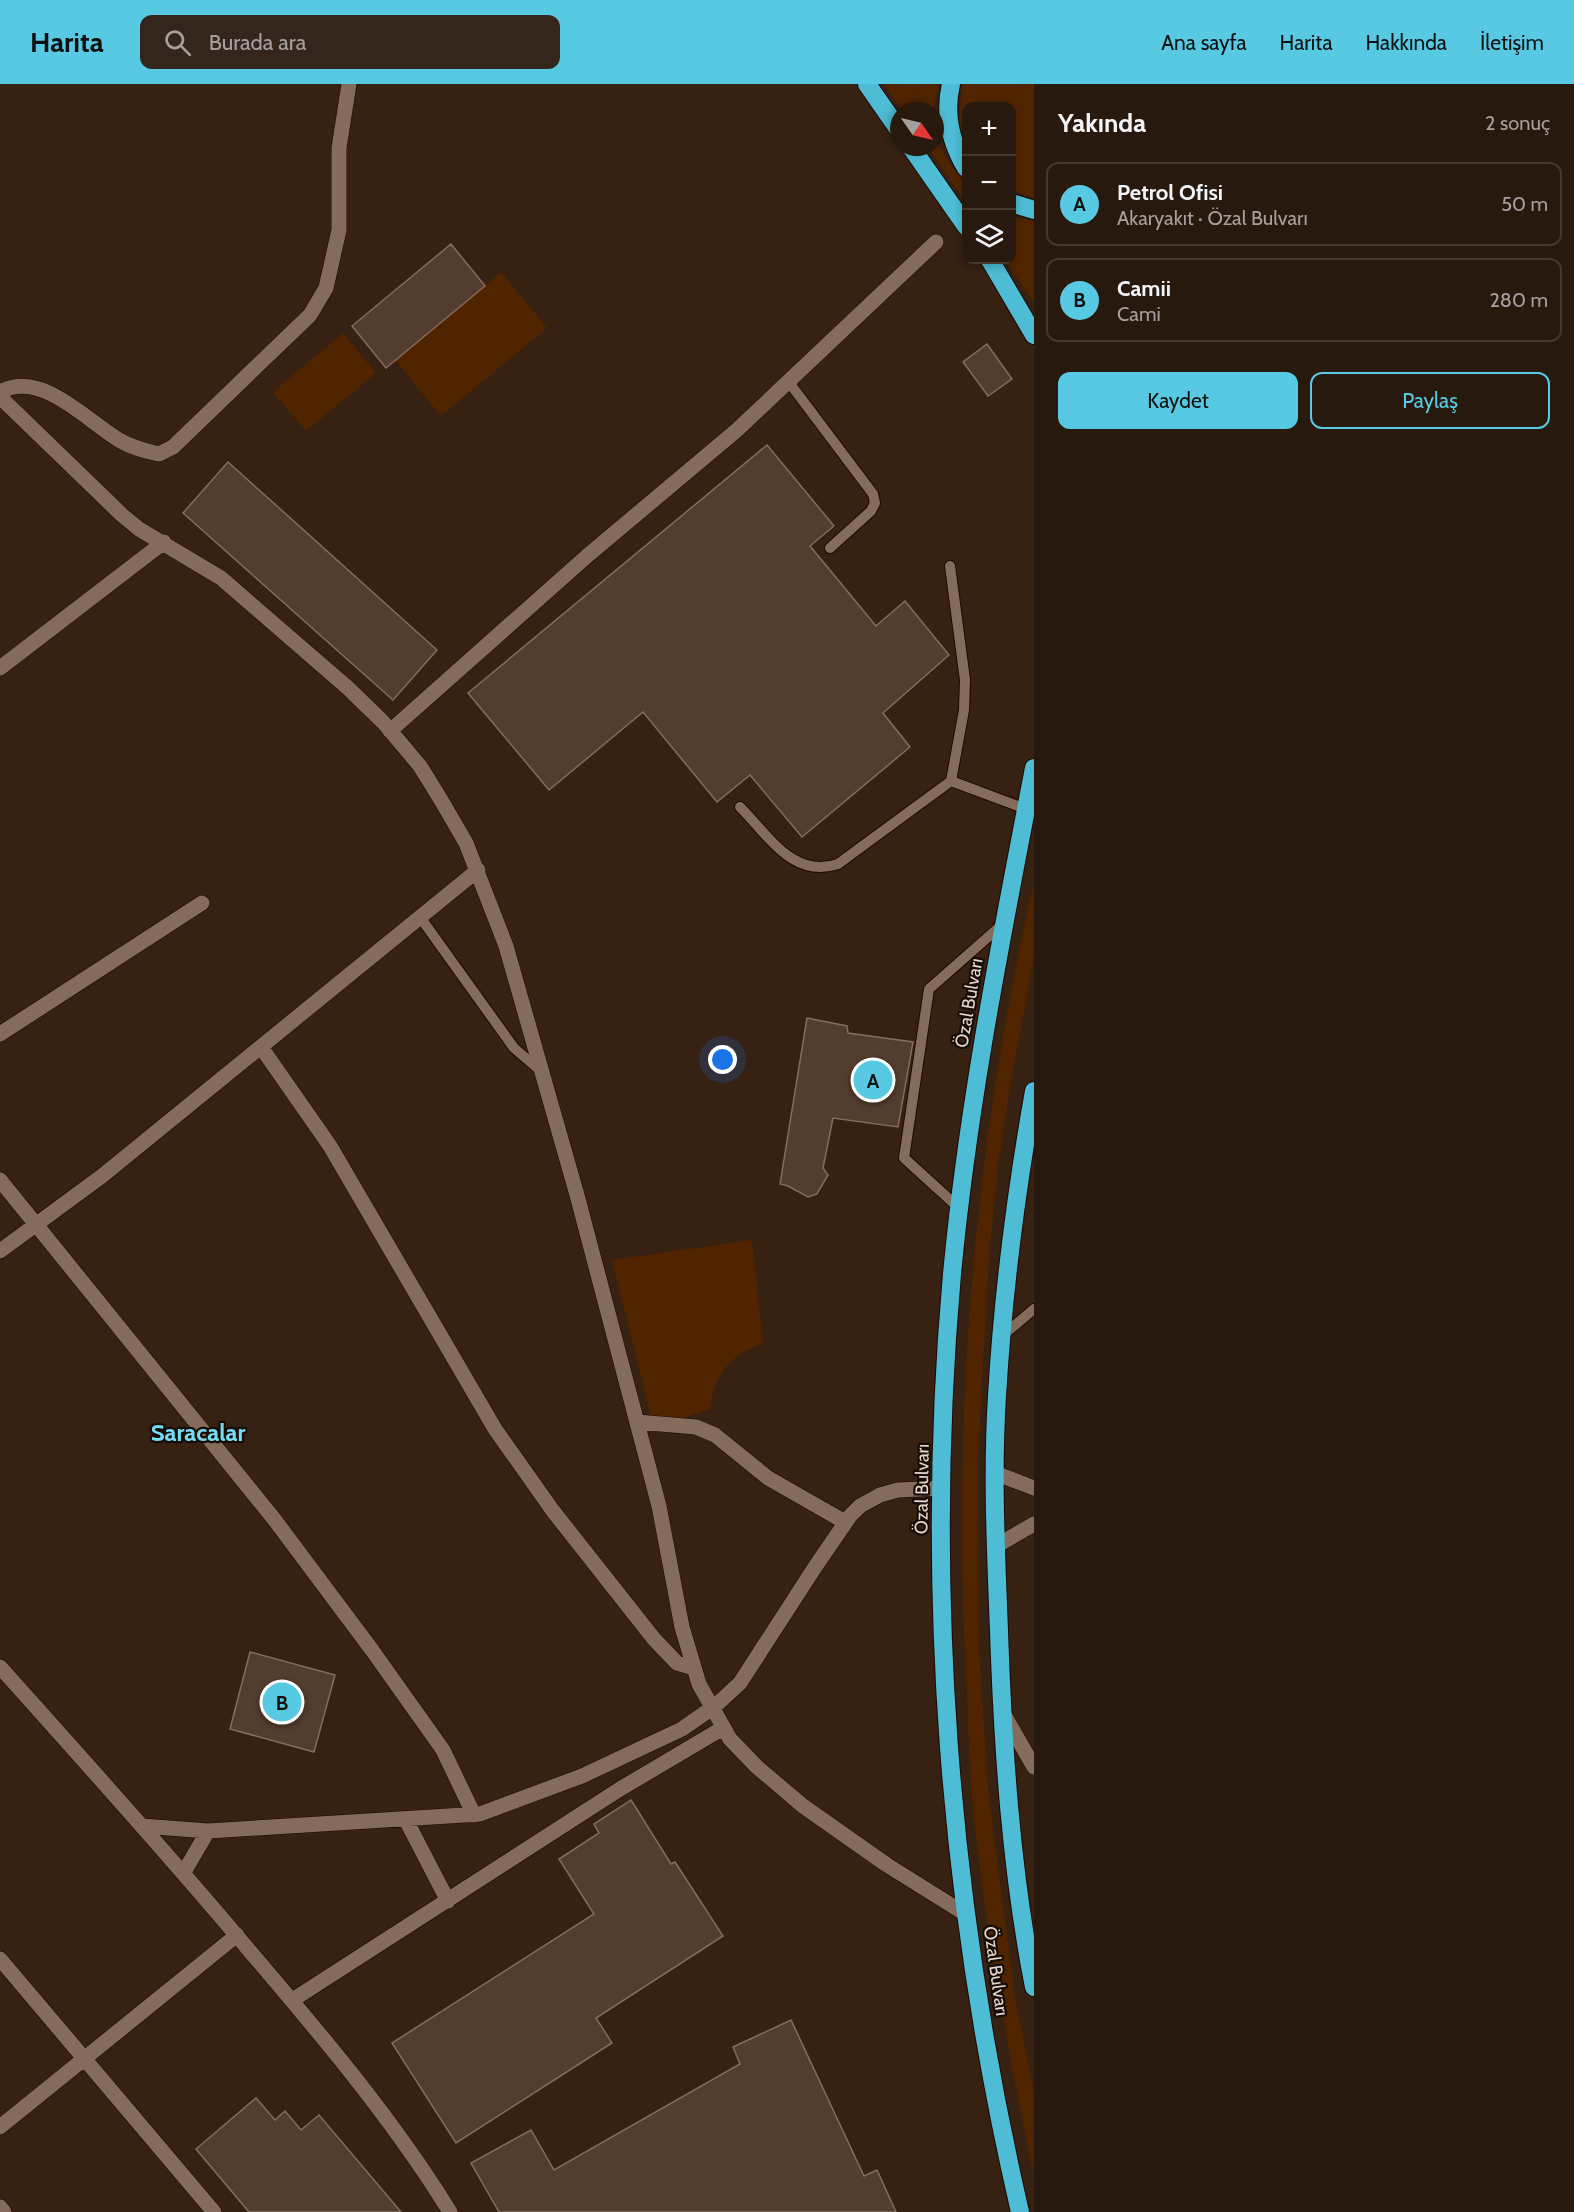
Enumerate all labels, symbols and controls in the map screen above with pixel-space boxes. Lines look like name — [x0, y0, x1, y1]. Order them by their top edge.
search box — [140, 15, 560, 69]
text: Harita — [30, 25, 104, 59]
icon: search — [161, 26, 194, 59]
text: Burada ara — [209, 29, 306, 56]
text: Ana sayfa — [1161, 30, 1247, 55]
text: Harita — [1280, 30, 1332, 55]
text: Hakkında — [1365, 30, 1447, 55]
text: İletişim — [1480, 30, 1544, 55]
north arrow — [890, 102, 944, 156]
map controls — [962, 102, 1016, 264]
button: + — [962, 102, 1016, 156]
text: Yakında — [1058, 107, 1146, 139]
text: 2 sonuç — [1485, 111, 1550, 135]
button: − — [962, 156, 1016, 210]
text: Petrol Ofisi — [1117, 179, 1223, 206]
text: A — [1073, 192, 1086, 216]
text: 50 m — [1501, 192, 1548, 216]
text: Akaryakıt · Özal Bulvarı — [1117, 206, 1308, 230]
button: layers — [962, 210, 1016, 264]
text: Camii — [1117, 275, 1171, 302]
text: B — [1073, 288, 1086, 312]
text: 280 m — [1489, 288, 1548, 312]
text: Cami — [1117, 302, 1161, 326]
button: Kaydet — [1058, 372, 1298, 429]
button: Paylaş — [1310, 372, 1550, 429]
street label: Özal Bulvarı — [950, 957, 988, 1049]
your location — [708, 1045, 737, 1074]
pin: A — [854, 1058, 892, 1102]
district label: Saracalar — [151, 1418, 245, 1447]
street label: Özal Bulvarı — [910, 1444, 934, 1534]
pin: B — [262, 1680, 302, 1724]
street label: Özal Bulvarı — [979, 1925, 1013, 2017]

